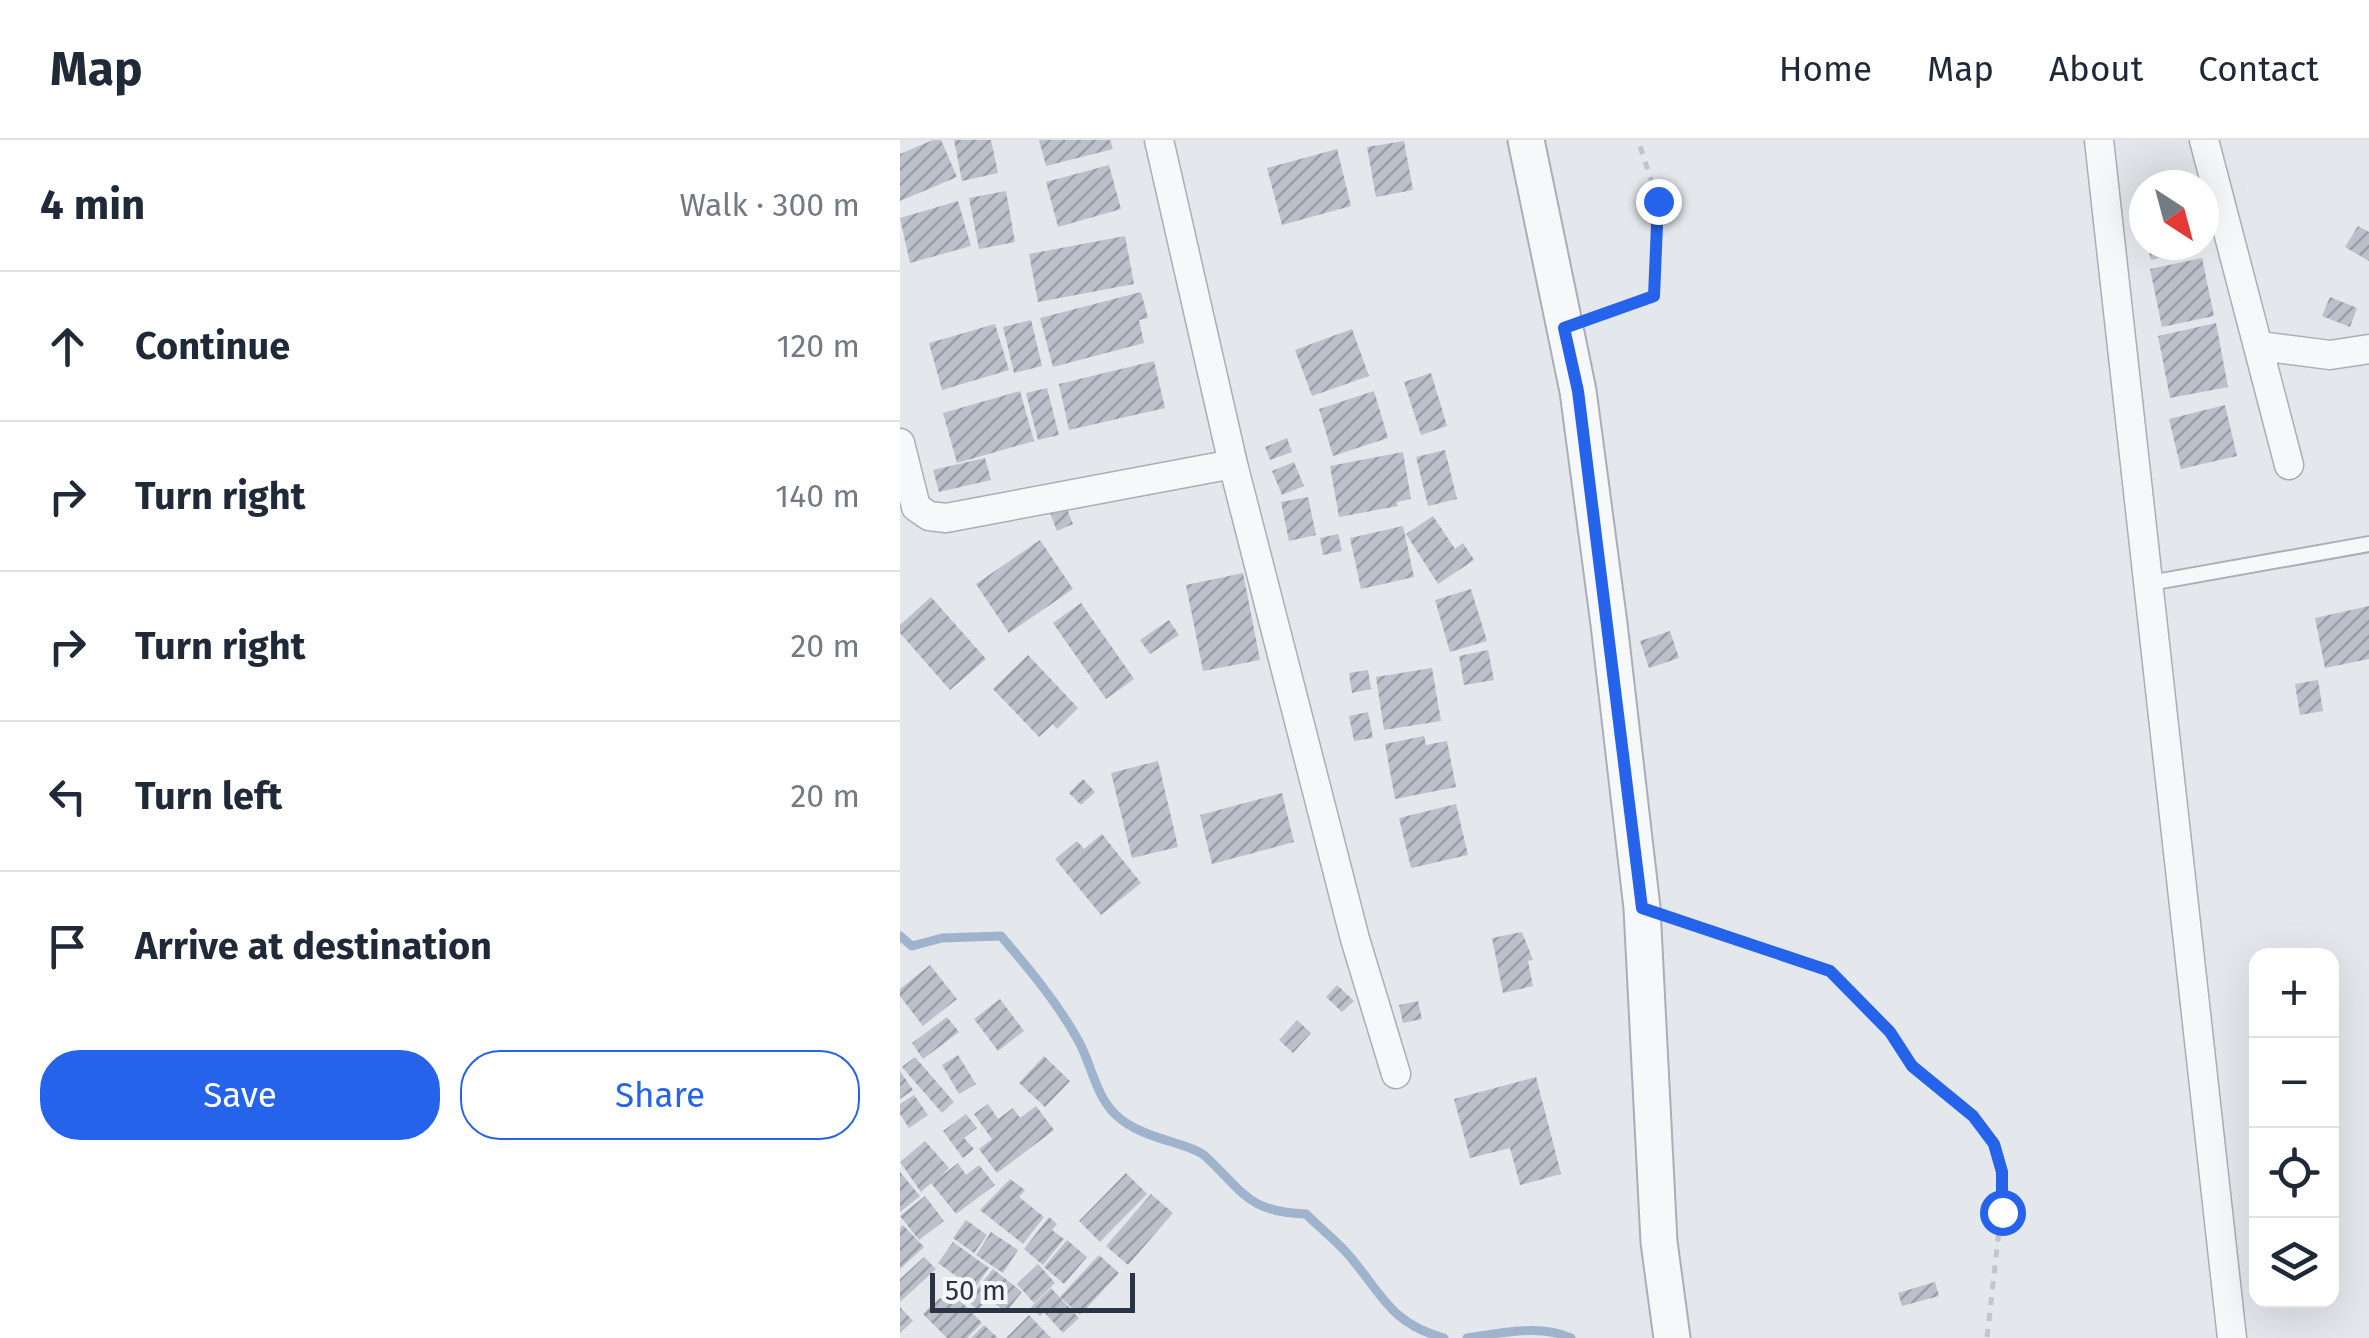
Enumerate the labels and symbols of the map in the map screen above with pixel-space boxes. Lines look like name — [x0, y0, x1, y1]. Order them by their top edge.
north arrow — [2129, 170, 2219, 260]
route end — [1636, 179, 1682, 225]
route start — [1980, 1190, 2026, 1236]
scale bar — [930, 1268, 1135, 1312]

